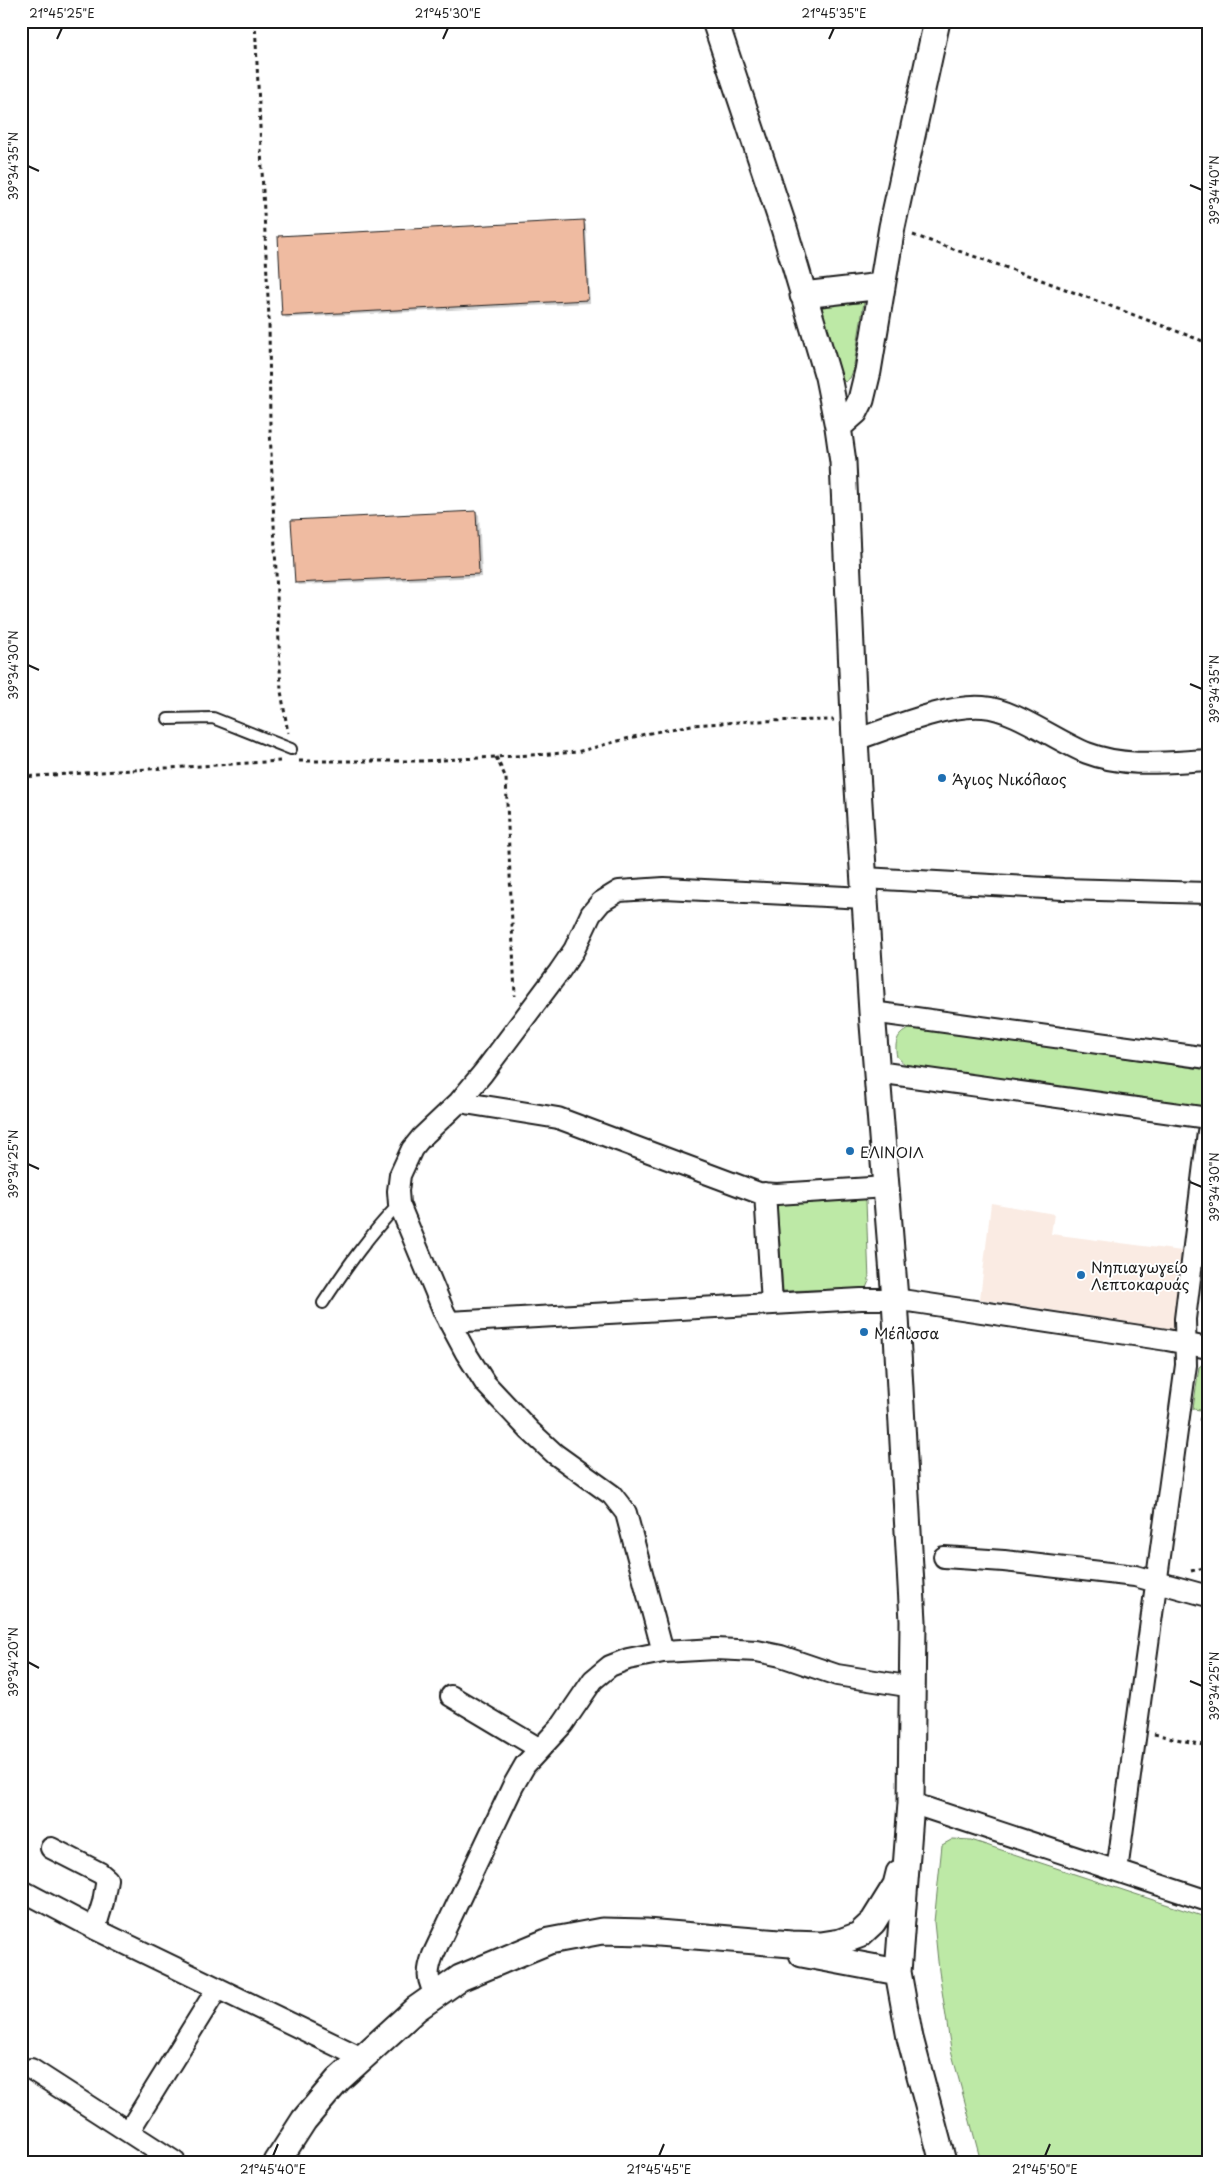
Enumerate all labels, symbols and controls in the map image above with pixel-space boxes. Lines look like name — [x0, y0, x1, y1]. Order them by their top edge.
text: 21°45'25"E — [29, 4, 95, 22]
text: 21°45'30"E — [415, 4, 481, 22]
text: 21°45'35"E — [801, 4, 867, 22]
text: 39°34'35"N — [4, 132, 22, 200]
text: 39°34'40"N — [1205, 155, 1223, 225]
text: 39°34'30"N — [4, 630, 22, 700]
text: 39°34'35"N — [1205, 655, 1223, 723]
place label: Άγιος Νικόλαος — [952, 767, 1067, 790]
marker: Άγιος Νικόλαος — [936, 772, 948, 784]
text: 39°34'25"N — [4, 1130, 22, 1198]
place label: ΕΛΙΝΟΙΛ — [860, 1140, 924, 1163]
marker: ΕΛΙΝΟΙΛ — [844, 1145, 856, 1157]
text: 39°34'30"N — [1205, 1152, 1223, 1222]
place label: Νηπιαγωγείο Λεπτοκαρυάς — [1091, 1255, 1190, 1295]
marker: Νηπιαγωγείο Λεπτοκαρυάς — [1075, 1269, 1087, 1281]
place label: Μέλισσα — [874, 1321, 939, 1344]
marker: Μέλισσα — [858, 1326, 870, 1338]
text: 39°34'20"N — [4, 1627, 22, 1697]
text: 39°34'25"N — [1205, 1652, 1223, 1720]
text: 21°45'40"E — [240, 2160, 306, 2178]
text: 21°45'45"E — [627, 2160, 691, 2178]
text: 21°45'50"E — [1012, 2160, 1078, 2178]

